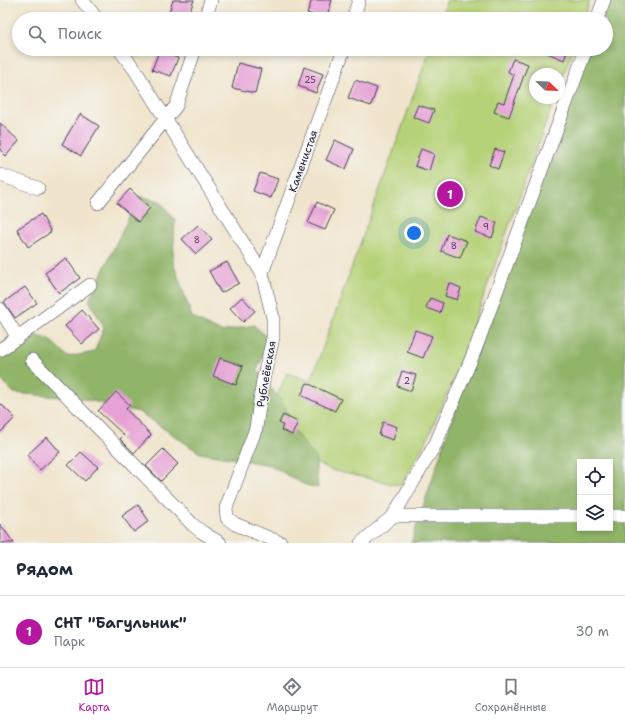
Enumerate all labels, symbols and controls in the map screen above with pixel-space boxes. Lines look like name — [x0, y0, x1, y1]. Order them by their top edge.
search box — [12, 12, 613, 56]
icon: search — [26, 23, 48, 45]
text: Поиск — [58, 24, 102, 44]
north arrow — [529, 68, 565, 104]
house number: 25 — [304, 74, 316, 86]
street label: Каменистая — [285, 128, 322, 194]
pin: 1 — [437, 179, 463, 209]
house number: 9 — [483, 221, 489, 233]
your location — [404, 223, 424, 243]
house number: 8 — [194, 234, 200, 246]
house number: 8 — [451, 240, 457, 252]
street label: Рублеёвская — [253, 340, 280, 409]
house number: 2 — [404, 375, 410, 387]
map controls — [577, 459, 613, 531]
button: locate — [577, 459, 613, 495]
button: layers — [577, 495, 613, 531]
text: Рядом — [16, 558, 73, 580]
text: СНТ "Багульник" — [54, 613, 187, 633]
text: 1 — [26, 623, 32, 640]
text: 30 m — [575, 623, 609, 640]
text: Парк — [54, 633, 85, 650]
tab: Карта — [78, 676, 110, 715]
tab: Маршрут — [267, 676, 318, 715]
tab: Сохранённые — [475, 676, 547, 715]

